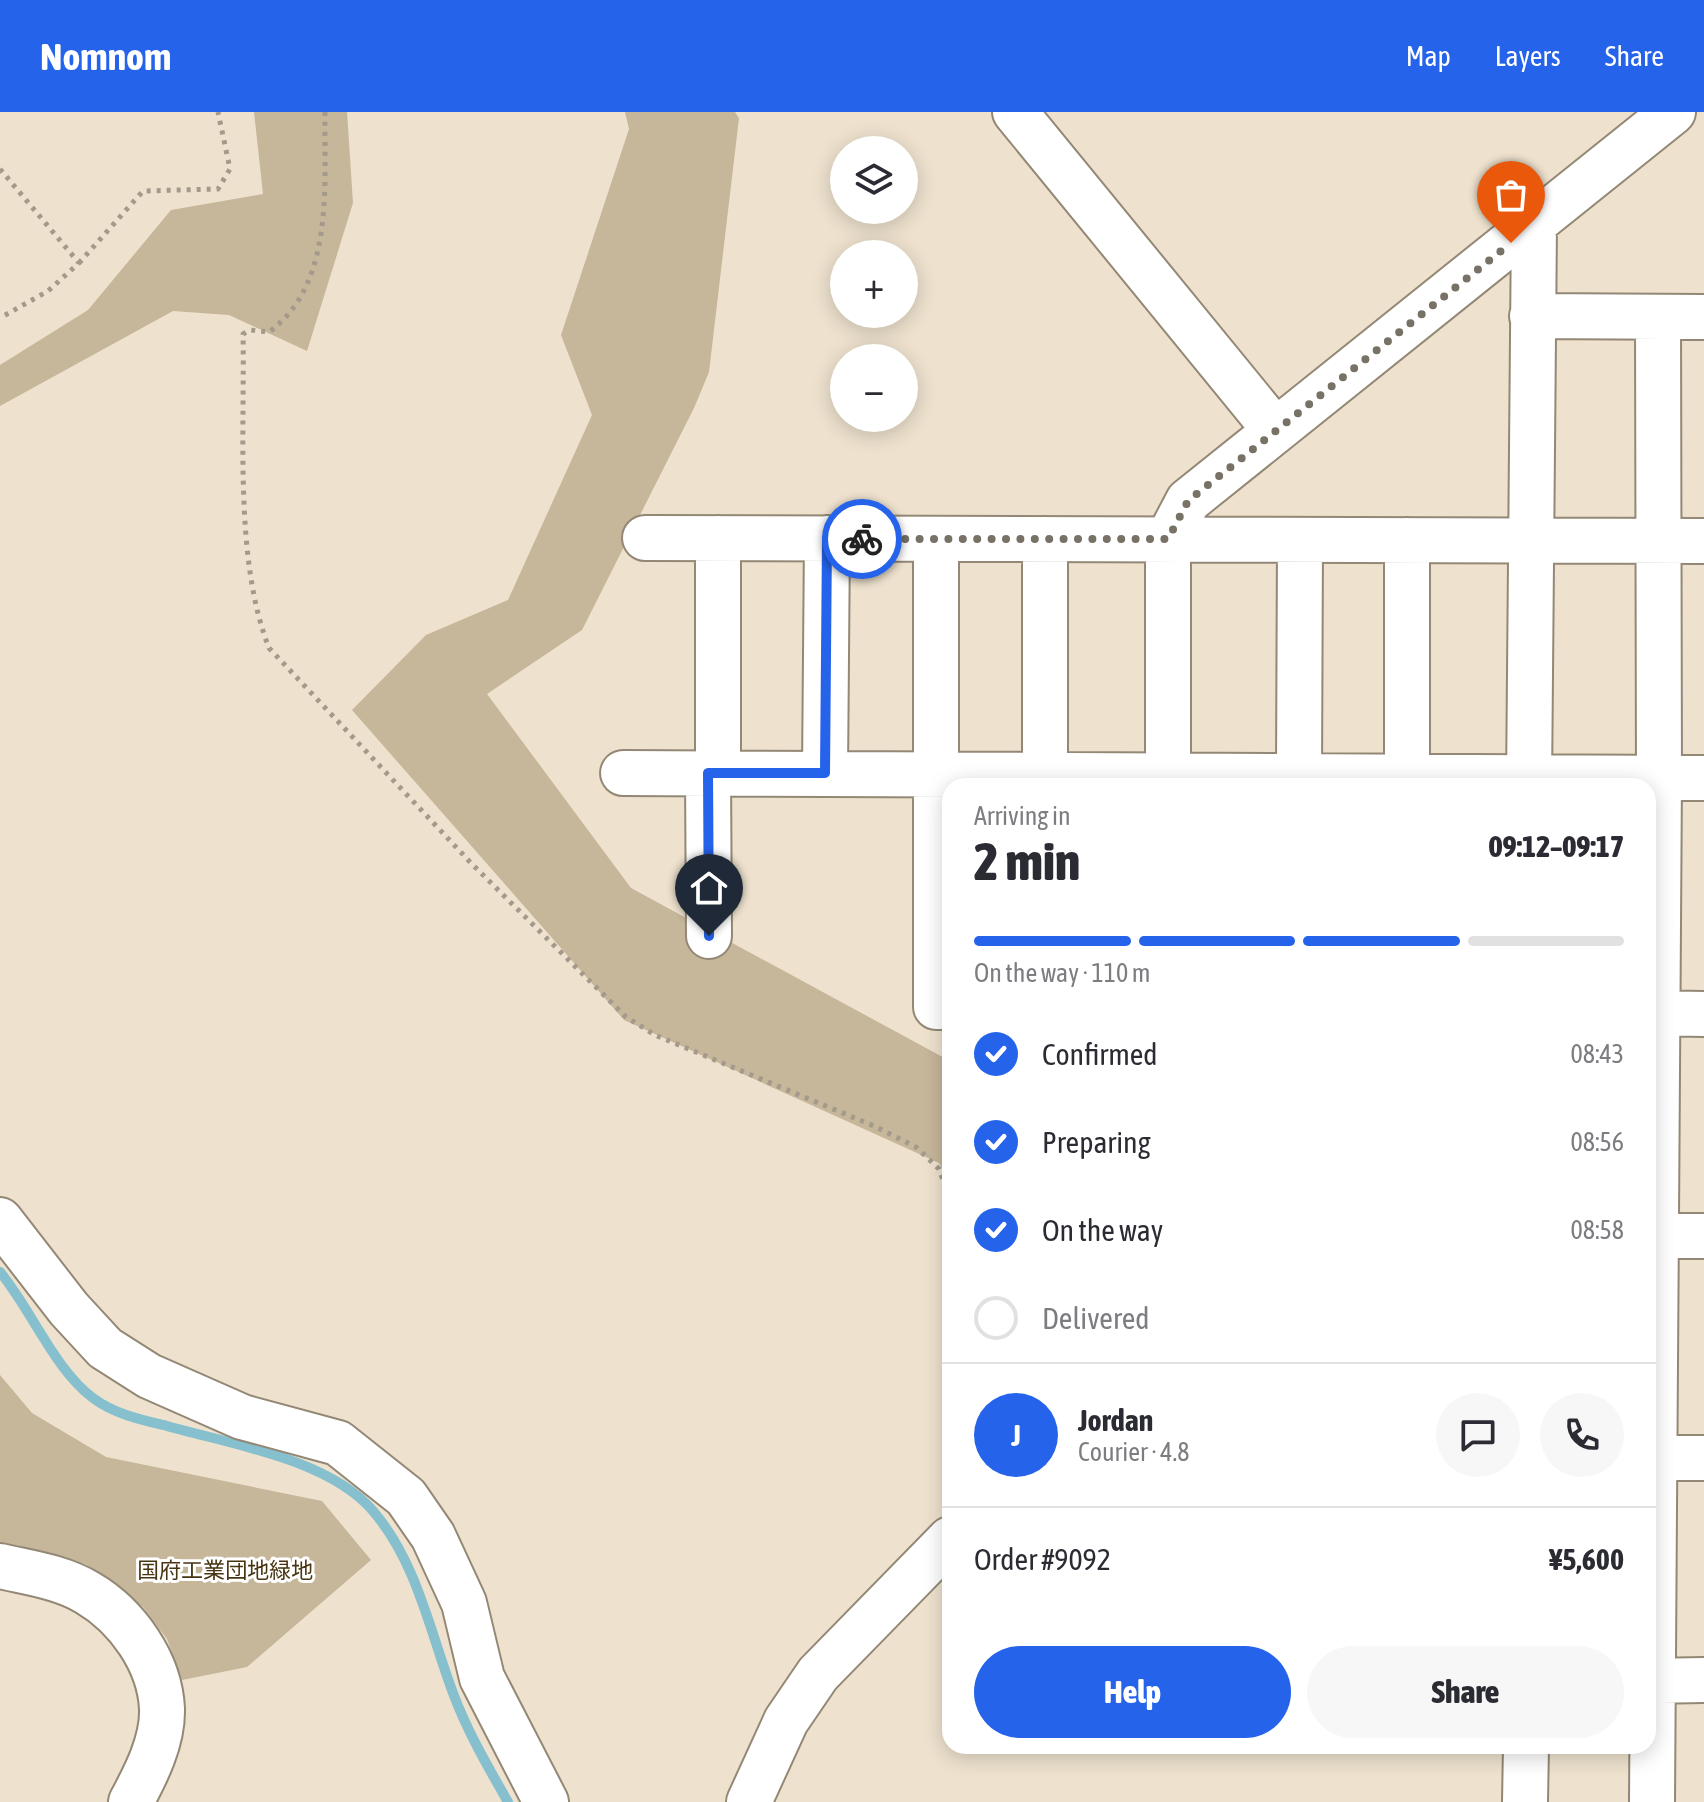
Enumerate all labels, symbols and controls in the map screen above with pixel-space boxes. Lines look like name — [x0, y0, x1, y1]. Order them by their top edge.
text: Nomnom — [40, 35, 171, 78]
text: Map — [1406, 40, 1451, 72]
text: Layers — [1495, 40, 1561, 72]
text: Share — [1605, 40, 1664, 72]
map controls — [830, 136, 918, 432]
button: layers — [830, 136, 918, 224]
pin — [1477, 161, 1545, 243]
icon: bag — [1489, 173, 1533, 217]
button: + — [830, 240, 918, 328]
button: − — [830, 344, 918, 432]
courier — [822, 499, 902, 579]
icon: bike — [840, 517, 884, 561]
text: Arriving in — [974, 801, 1071, 831]
text: 09:12–09:17 — [1489, 829, 1624, 863]
text: 2 min — [974, 831, 1080, 891]
pin — [675, 854, 743, 936]
icon: home — [687, 866, 731, 910]
text: On the way · 110 m — [974, 958, 1151, 988]
icon: check — [974, 1032, 1018, 1076]
text: Confirmed — [1042, 1037, 1157, 1071]
text: 08:43 — [1570, 1039, 1624, 1069]
icon: check — [974, 1120, 1018, 1164]
text: Preparing — [1042, 1125, 1151, 1159]
text: 08:56 — [1570, 1127, 1624, 1157]
icon: check — [974, 1208, 1018, 1252]
text: On the way — [1042, 1213, 1163, 1247]
text: 08:58 — [1570, 1215, 1624, 1245]
text: Delivered — [1042, 1301, 1150, 1335]
button: chat — [1436, 1393, 1520, 1477]
button: phone — [1540, 1393, 1624, 1477]
text: Jordan — [1078, 1403, 1153, 1437]
text: J — [1011, 1418, 1021, 1452]
text: Courier · 4.8 — [1078, 1437, 1189, 1467]
text: Order #9092 — [974, 1542, 1111, 1576]
text: ¥5,600 — [1549, 1542, 1624, 1576]
park label: 国府工業団地緑地 — [137, 1557, 313, 1583]
button: Help — [974, 1646, 1291, 1738]
button: Share — [1307, 1646, 1624, 1738]

